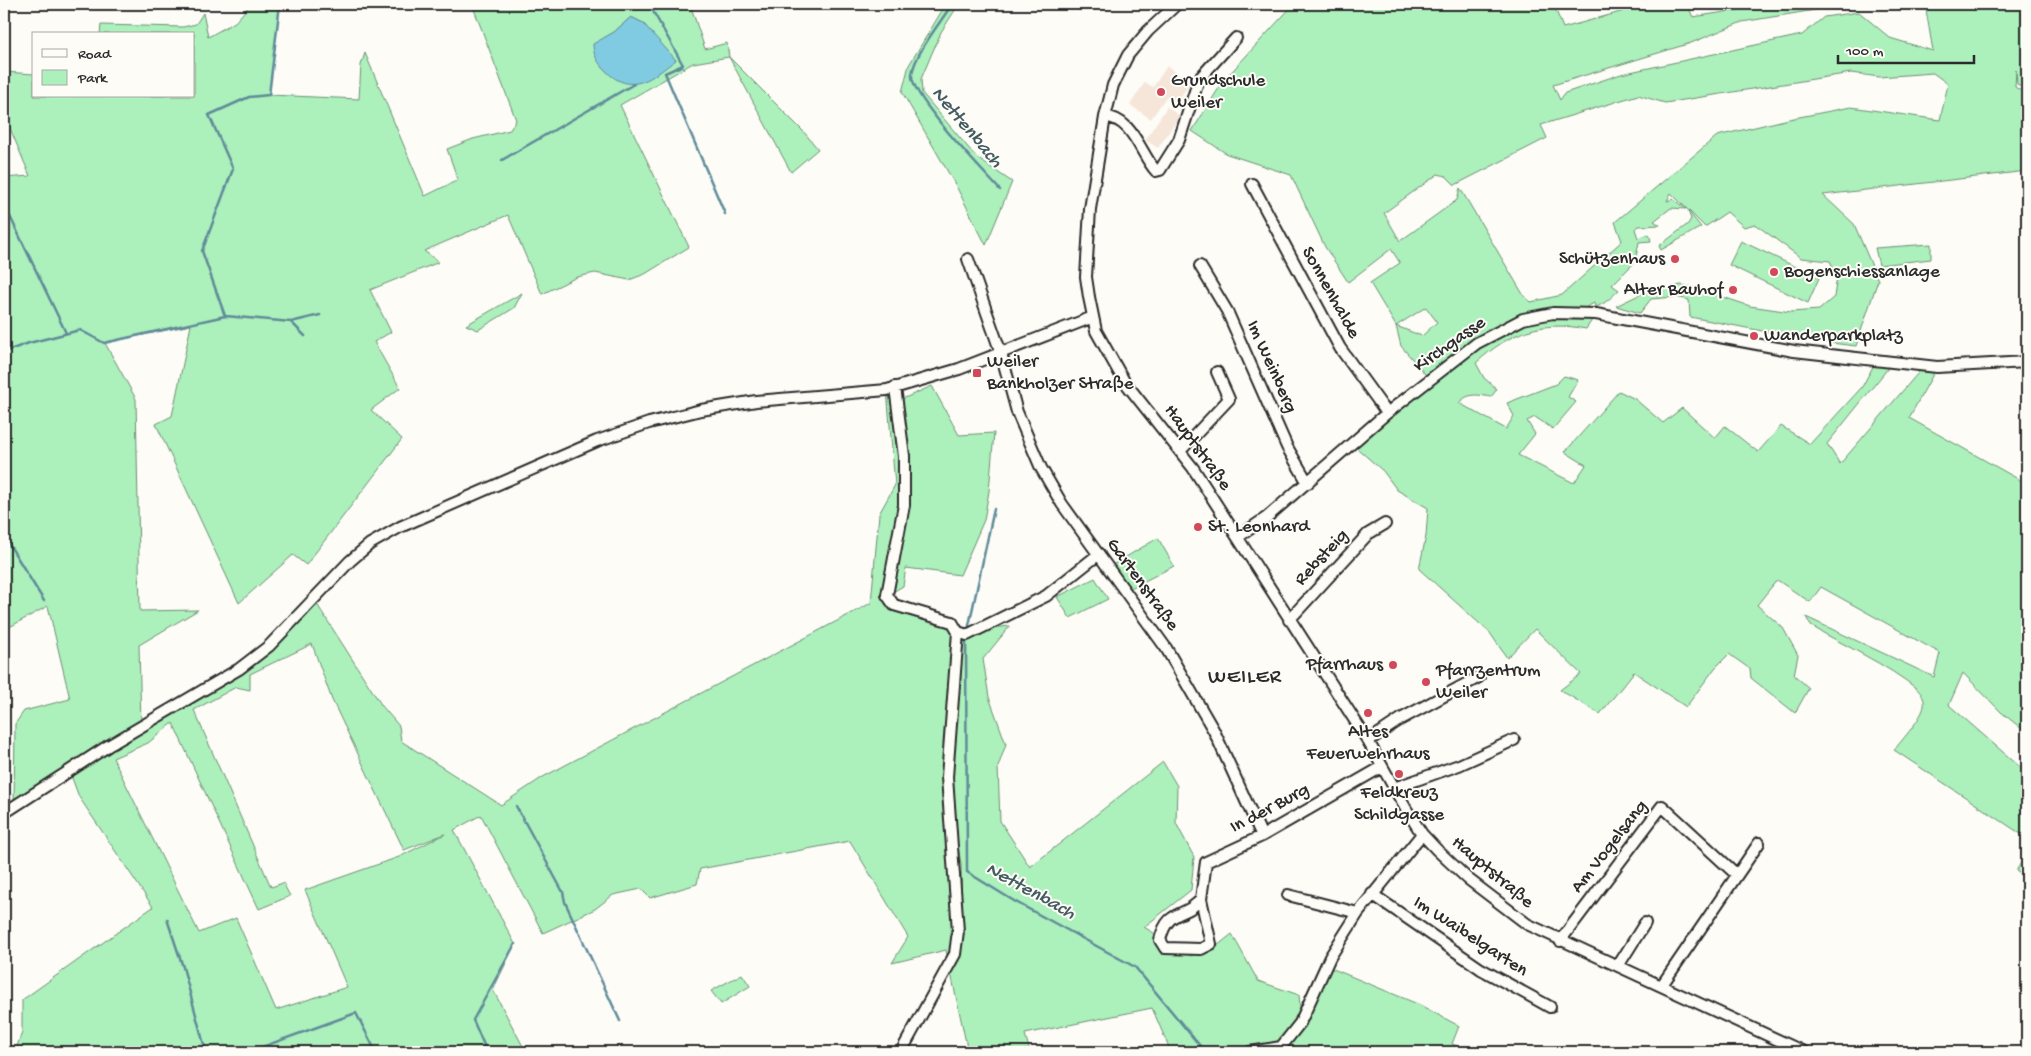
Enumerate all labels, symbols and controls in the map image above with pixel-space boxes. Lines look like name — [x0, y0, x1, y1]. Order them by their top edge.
legend — [32, 32, 195, 98]
scale bar — [1838, 32, 1975, 64]
text: 100 m — [1845, 43, 1884, 61]
text: Road — [78, 46, 112, 64]
text: Park — [77, 70, 108, 88]
place label: Grundschule Weiler — [1171, 70, 1266, 115]
water label: Nettenbach — [925, 83, 1007, 173]
marker: Grundschule Weiler — [1155, 86, 1167, 98]
street label: Sonnenhalde — [1295, 243, 1365, 343]
place label: Schützenhaus — [1559, 248, 1666, 271]
marker: Schützenhaus — [1669, 253, 1681, 265]
place label: Bogenschiessanlage — [1783, 261, 1940, 284]
marker: Bogenschiessanlage — [1768, 266, 1780, 278]
place label: Alter Bauhof — [1624, 279, 1725, 302]
marker: Alter Bauhof — [1727, 284, 1739, 296]
street label: Kirchgasse — [1409, 312, 1491, 378]
street label: Im Weinberg — [1240, 317, 1302, 417]
place label: Wanderparkplatz — [1764, 325, 1903, 348]
marker: Wanderparkplatz — [1748, 330, 1760, 342]
place label: Weiler Bankholzer Straße — [986, 351, 1134, 396]
marker: Weiler Bankholzer Straße — [971, 367, 983, 379]
street label: Hauptstraße — [1158, 400, 1236, 496]
place label: St. Leonhard — [1208, 516, 1311, 539]
marker: St. Leonhard — [1192, 521, 1204, 533]
street label: Rebsteig — [1290, 525, 1354, 591]
street label: Gartenstraße — [1101, 534, 1184, 636]
place label: Pfarrhaus — [1305, 654, 1384, 677]
marker: Pfarrhaus — [1387, 659, 1399, 671]
place label: Pfarrzentrum Weiler — [1435, 660, 1541, 705]
district label: WEILER — [1208, 666, 1282, 691]
marker: Pfarrzentrum Weiler — [1420, 676, 1432, 688]
marker: Altes Feuerwehrhaus — [1362, 707, 1374, 719]
place label: Altes Feuerwehrhaus — [1305, 721, 1431, 766]
marker: Feldkreuz Schildgasse — [1393, 768, 1405, 780]
street label: In der Burg — [1226, 778, 1314, 839]
place label: Feldkreuz Schildgasse — [1354, 782, 1444, 827]
street label: Am Vogelsang — [1567, 796, 1654, 898]
street label: Hauptstraße — [1446, 832, 1538, 914]
water label: Nettenbach — [981, 858, 1079, 926]
street label: Im Waibelgarten — [1408, 891, 1532, 983]

